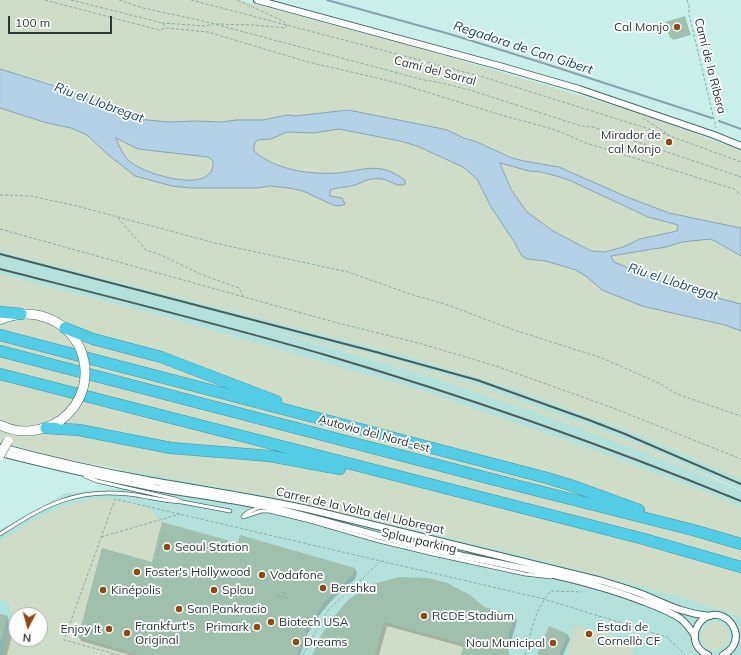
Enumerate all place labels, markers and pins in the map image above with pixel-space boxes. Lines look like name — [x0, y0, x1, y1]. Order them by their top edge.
place label: Cal Monjo — [614, 20, 669, 34]
marker: Cal Monjo — [672, 22, 682, 32]
place label: Mirador de cal Monjo — [601, 128, 661, 156]
marker: Mirador de cal Monjo — [664, 137, 674, 147]
place label: Seoul Station — [175, 540, 249, 554]
marker: Seoul Station — [162, 542, 172, 552]
place label: Foster's Hollywood — [145, 565, 251, 579]
marker: Foster's Hollywood — [132, 567, 142, 577]
place label: Vodafone — [270, 568, 323, 582]
marker: Vodafone — [257, 570, 267, 580]
place label: Bershka — [331, 581, 376, 595]
place label: Kinépolis — [111, 583, 161, 597]
place label: Splau — [222, 583, 254, 597]
marker: Bershka — [318, 583, 328, 593]
marker: Kinépolis — [98, 585, 108, 595]
marker: Splau — [209, 585, 219, 595]
place label: San Pankracio — [187, 602, 267, 616]
marker: San Pankracio — [174, 604, 184, 614]
place label: RCDE Stadium — [432, 609, 514, 623]
marker: RCDE Stadium — [419, 611, 429, 621]
place label: Biotech USA — [279, 615, 349, 629]
marker: Biotech USA — [266, 617, 276, 627]
place label: Frankfurt's Original — [135, 619, 195, 647]
place label: Primark — [206, 620, 249, 634]
place label: Estadi de Cornellà CF — [597, 620, 661, 648]
place label: Enjoy It — [60, 622, 101, 636]
marker: Primark — [252, 622, 262, 632]
marker: Enjoy It — [104, 624, 114, 634]
marker: Frankfurt's Original — [122, 628, 132, 638]
marker: Estadi de Cornellà CF — [584, 629, 594, 639]
place label: Dreams — [304, 635, 347, 649]
place label: Nou Municipal — [466, 636, 545, 650]
marker: Dreams — [291, 637, 301, 647]
marker: Nou Municipal — [548, 638, 558, 648]

